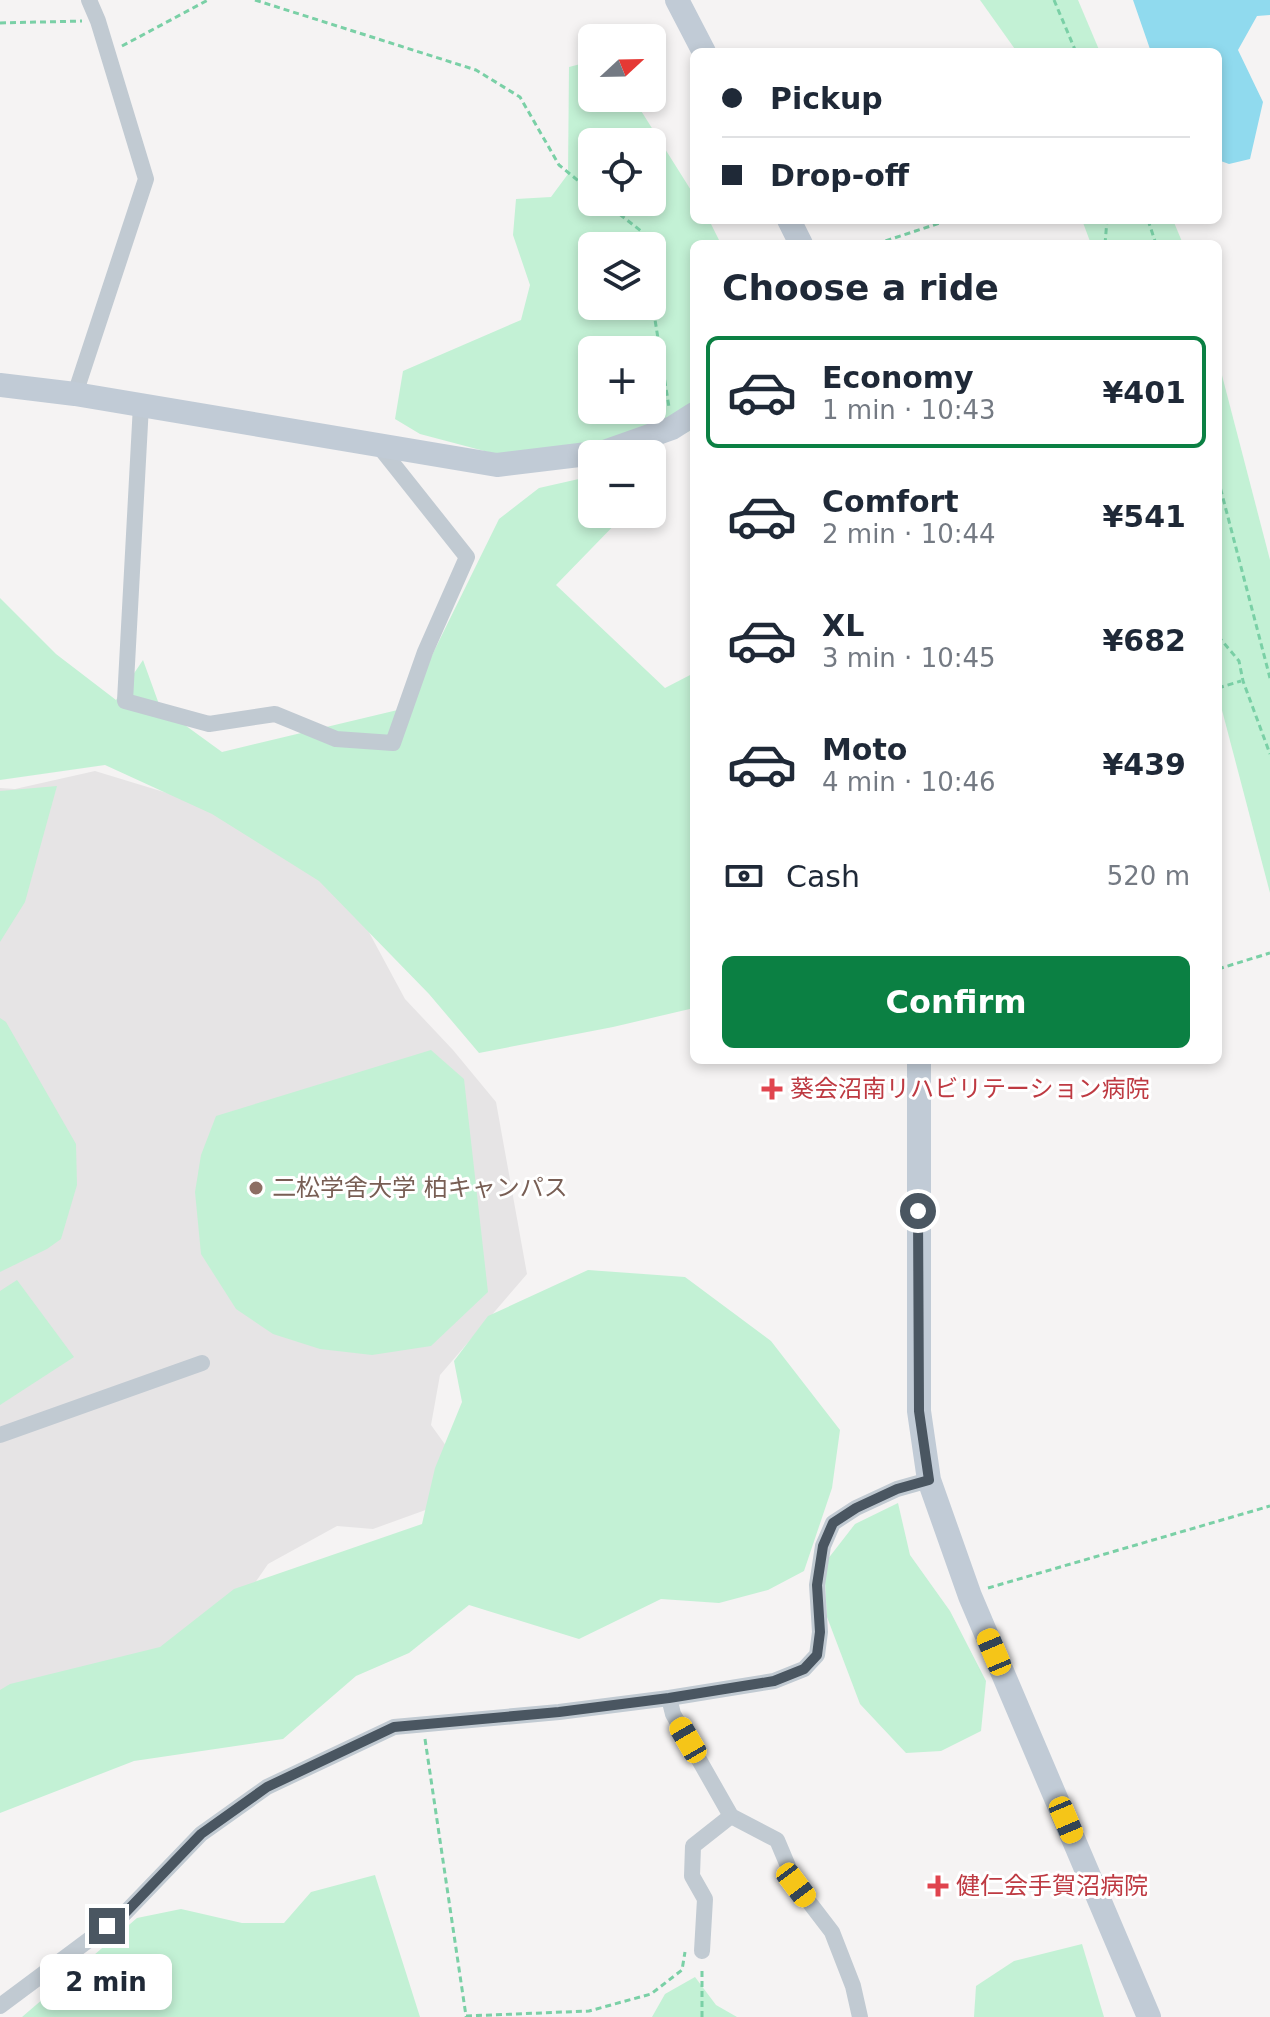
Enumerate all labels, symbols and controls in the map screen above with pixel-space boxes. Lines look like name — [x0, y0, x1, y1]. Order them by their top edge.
north arrow — [578, 24, 666, 112]
map controls — [578, 24, 666, 528]
text: Pickup — [770, 81, 883, 116]
button: locate — [578, 128, 666, 216]
text: Drop-off — [770, 158, 909, 193]
button: layers — [578, 232, 666, 320]
text: Choose a ride — [722, 267, 999, 308]
button: + — [578, 336, 666, 424]
icon: car — [726, 356, 798, 428]
text: Economy — [822, 360, 974, 395]
text: ¥401 — [1103, 375, 1186, 410]
text: 1 min · 10:43 — [822, 395, 996, 425]
button: − — [578, 440, 666, 528]
icon: car — [726, 480, 798, 552]
text: Comfort — [822, 484, 959, 519]
text: ¥541 — [1103, 499, 1186, 534]
text: 2 min · 10:44 — [822, 519, 996, 549]
icon: car — [726, 604, 798, 676]
text: XL — [822, 608, 864, 643]
text: ¥682 — [1103, 623, 1186, 658]
text: 3 min · 10:45 — [822, 643, 996, 673]
icon: car — [726, 728, 798, 800]
text: Moto — [822, 732, 907, 767]
text: ¥439 — [1103, 747, 1186, 782]
text: 4 min · 10:46 — [822, 767, 996, 797]
icon: cash — [722, 854, 766, 898]
text: Cash — [786, 859, 860, 894]
text: 520 m — [1107, 861, 1190, 891]
button: Confirm — [722, 956, 1190, 1048]
place label: 葵会沼南リハビリテーション病院 — [790, 1075, 1150, 1103]
marker: 葵会沼南リハビリテーション病院 — [761, 1078, 783, 1100]
place label: 二松学舍大学 柏キャンパス — [272, 1174, 568, 1202]
marker: 二松学舍大学 柏キャンパス — [247, 1179, 265, 1197]
route start — [900, 1193, 936, 1229]
car — [974, 1625, 1014, 1679]
car — [666, 1713, 710, 1767]
car — [1046, 1793, 1086, 1847]
car — [772, 1859, 820, 1911]
place label: 健仁会手賀沼病院 — [956, 1872, 1148, 1900]
marker: 健仁会手賀沼病院 — [927, 1875, 949, 1897]
route end — [89, 1908, 125, 1944]
callout: 2 min — [41, 1954, 173, 2010]
text: 2 min — [65, 1967, 147, 1997]

